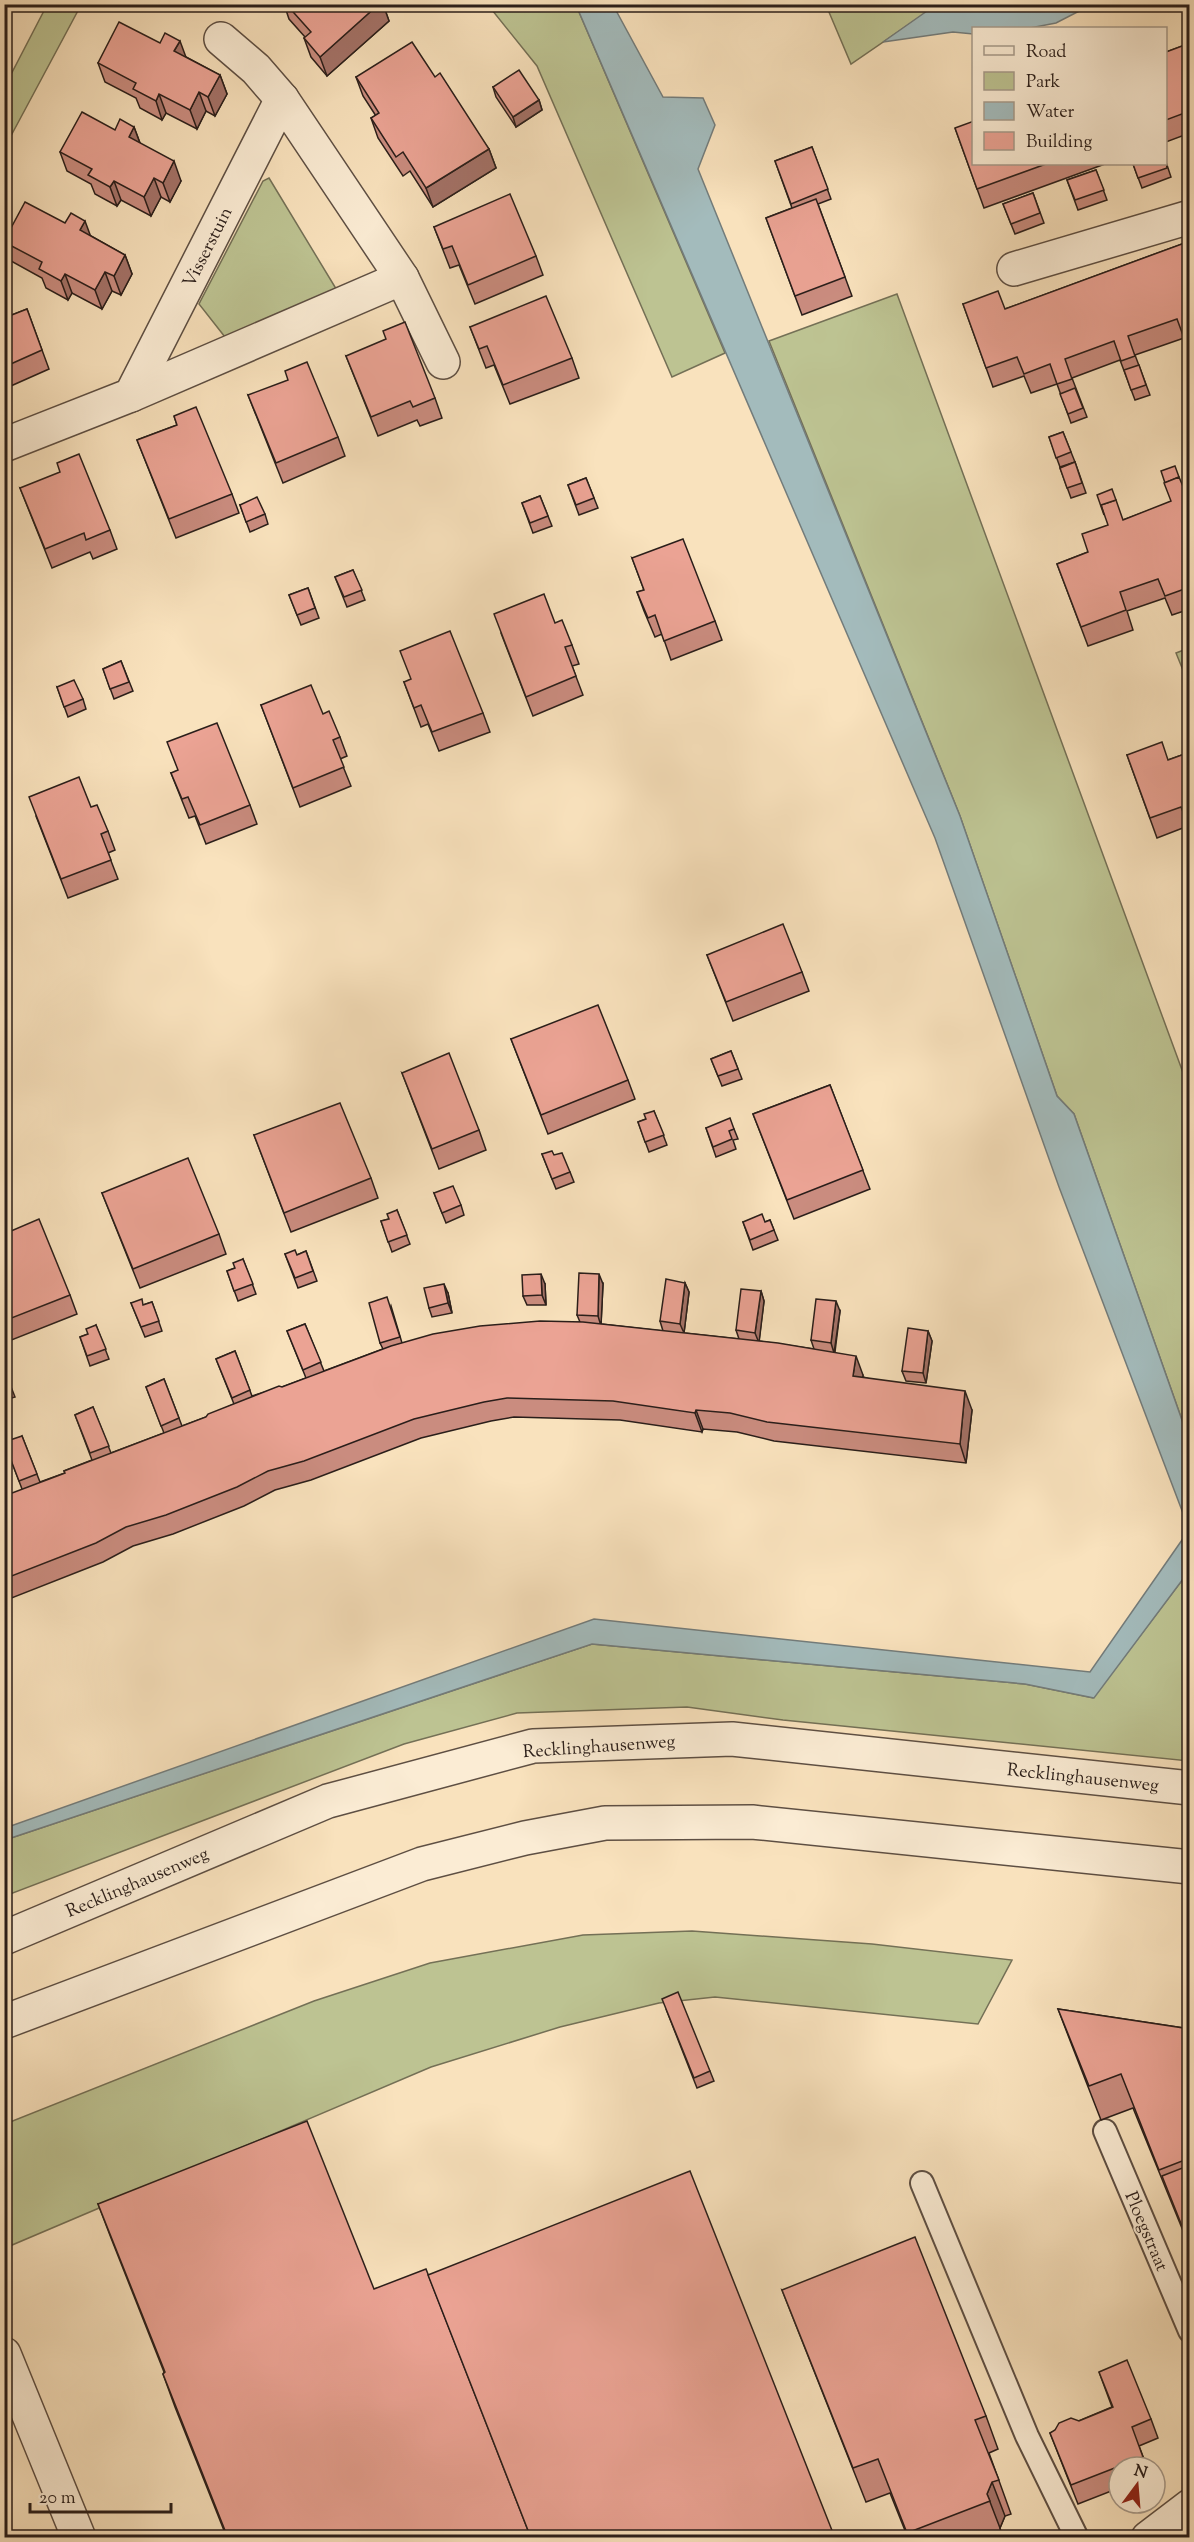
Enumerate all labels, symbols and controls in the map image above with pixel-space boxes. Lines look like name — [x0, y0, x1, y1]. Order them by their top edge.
legend — [972, 27, 1167, 165]
text: Road — [1026, 40, 1066, 66]
text: Park — [1026, 70, 1061, 96]
text: Water — [1026, 100, 1075, 126]
text: Building — [1026, 130, 1092, 156]
street label: Visserstuin — [177, 203, 240, 293]
street label: Recklinghausenweg — [522, 1730, 676, 1766]
street label: Recklinghausenweg — [1005, 1758, 1160, 1800]
street label: Recklinghausenweg — [62, 1842, 213, 1926]
street label: Ploegstraat — [1117, 2188, 1174, 2276]
north arrow — [1107, 2455, 1167, 2515]
text: N — [1131, 2460, 1150, 2486]
scale bar — [30, 2476, 171, 2514]
text: 20 m — [39, 2486, 76, 2512]

